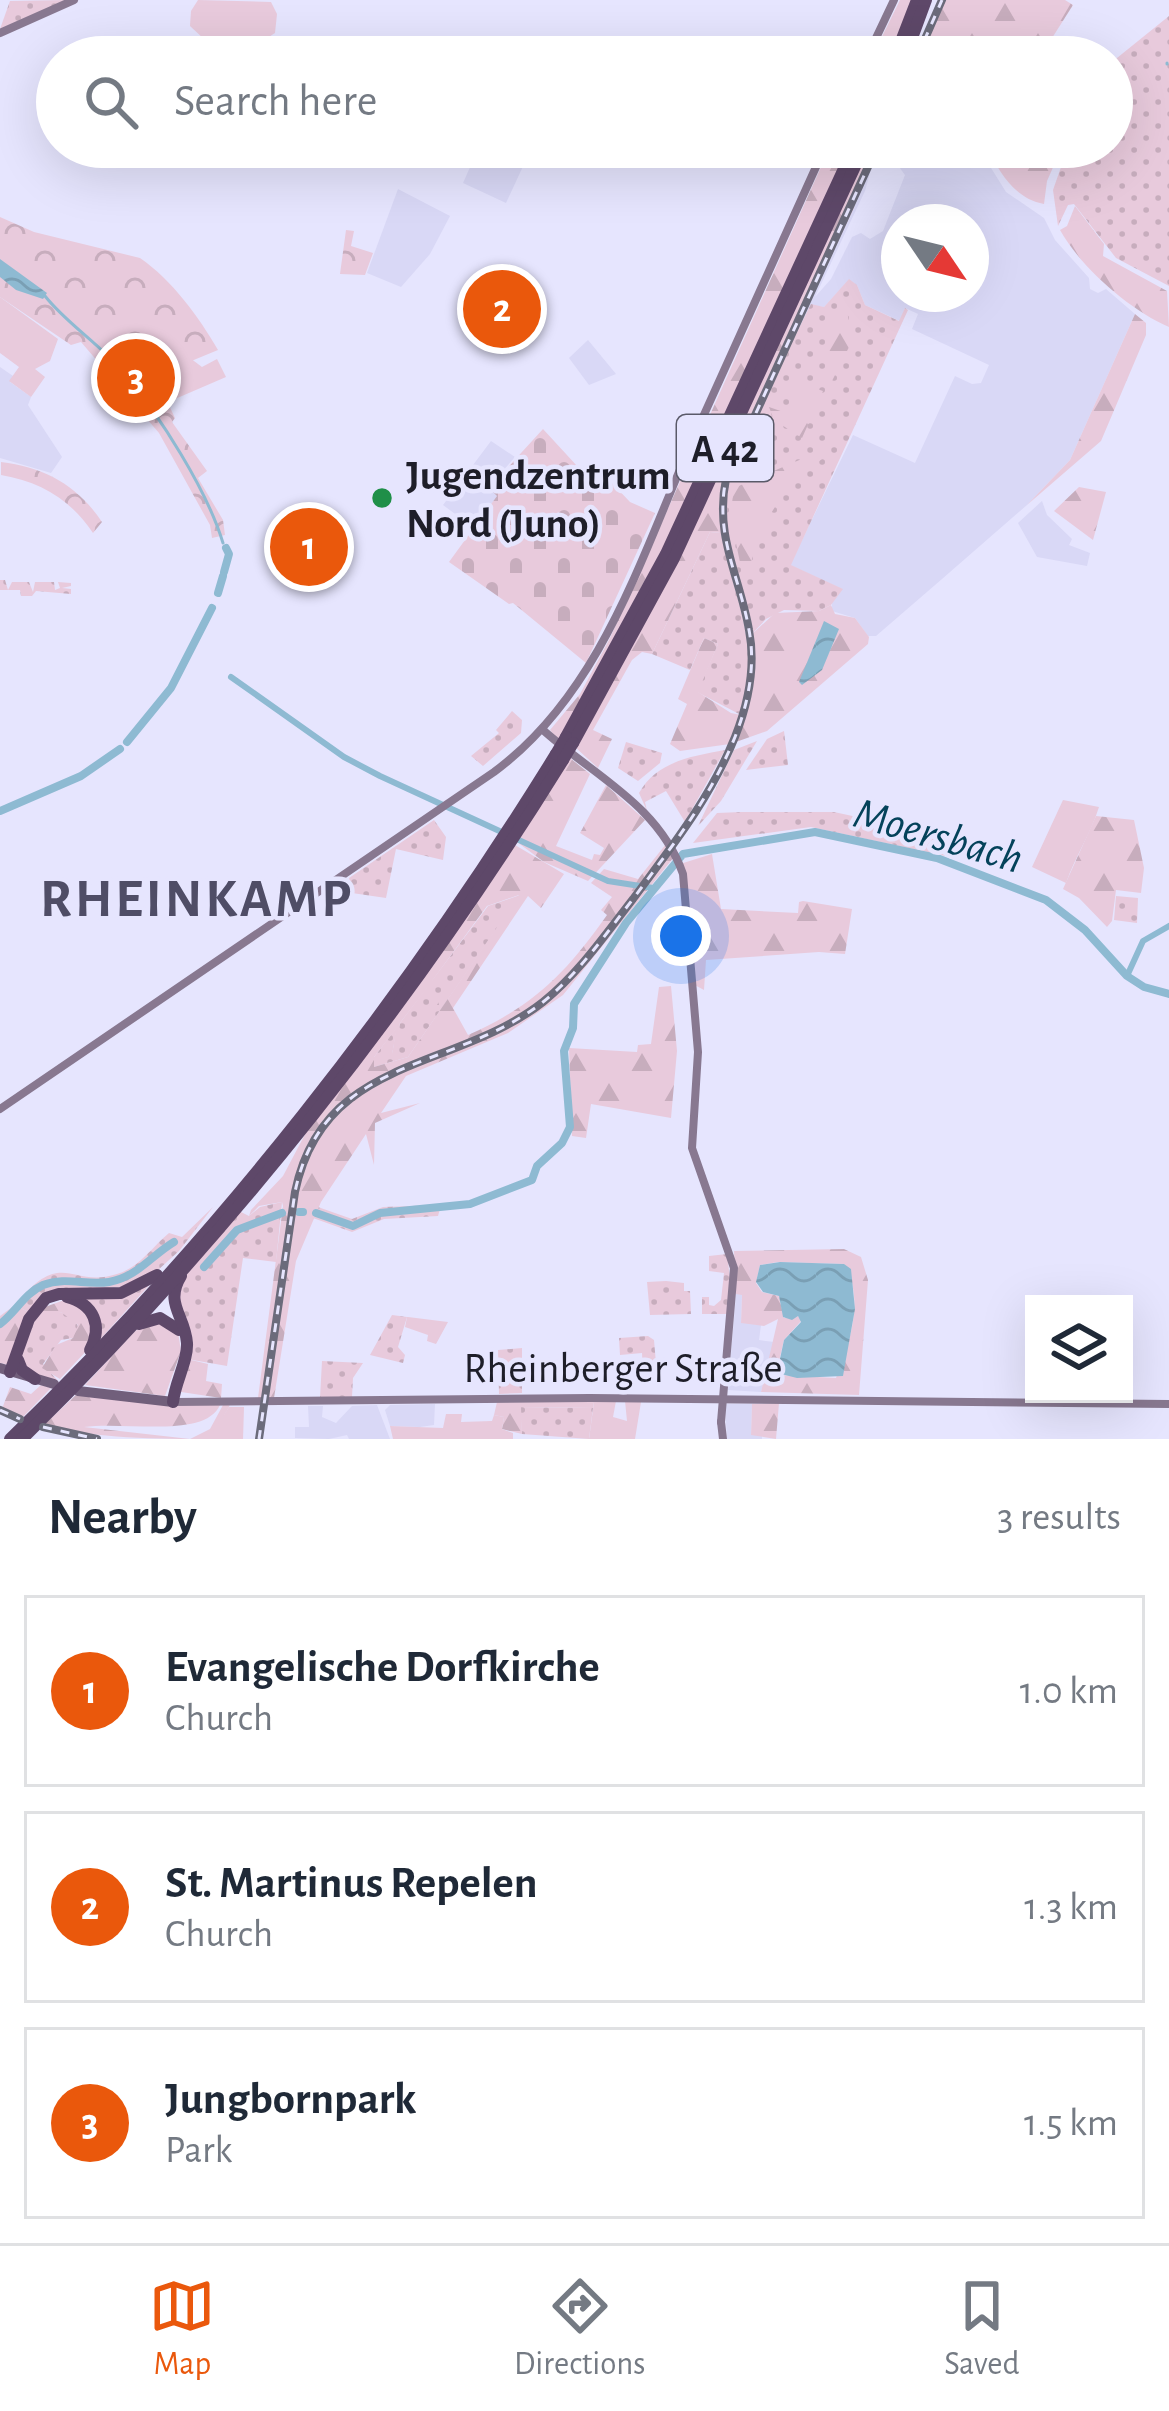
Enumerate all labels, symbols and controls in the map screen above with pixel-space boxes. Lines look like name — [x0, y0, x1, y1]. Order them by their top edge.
search box — [36, 36, 1133, 168]
icon: search — [78, 69, 144, 135]
text: Search here — [174, 79, 377, 124]
north arrow — [881, 204, 989, 312]
pin: 2 — [463, 264, 541, 354]
pin: 3 — [97, 333, 175, 423]
road number: A 42 — [677, 415, 773, 481]
place label: Jugendzentrum Nord (Juno) — [406, 455, 671, 545]
marker: Jugendzentrum Nord (Juno) — [369, 485, 395, 511]
pin: 1 — [270, 502, 348, 592]
water label: Moersbach — [849, 791, 1028, 882]
district label: RHEINKAMP — [40, 873, 354, 927]
your location — [651, 906, 711, 966]
map controls — [1025, 1295, 1133, 1403]
button: layers — [1025, 1295, 1133, 1403]
street label: Rheinberger Straße — [463, 1348, 783, 1390]
text: Nearby — [48, 1492, 197, 1543]
text: 3 results — [997, 1498, 1121, 1537]
text: Evangelische Dorfkirche — [165, 1645, 600, 1690]
text: 1 — [83, 1672, 97, 1711]
text: 1.0 km — [1020, 1672, 1118, 1711]
text: Church — [165, 1699, 273, 1738]
text: St. Martinus Repelen — [165, 1861, 538, 1906]
text: 2 — [81, 1888, 99, 1927]
text: 1.3 km — [1024, 1888, 1118, 1927]
text: Church — [165, 1915, 273, 1954]
text: Jungbornpark — [165, 2077, 416, 2122]
text: 3 — [82, 2104, 98, 2143]
text: 1.5 km — [1024, 2104, 1118, 2143]
text: Park — [165, 2131, 232, 2170]
tab: Map — [149, 2273, 215, 2385]
tab: Directions — [514, 2273, 645, 2385]
tab: Saved — [944, 2273, 1020, 2385]

